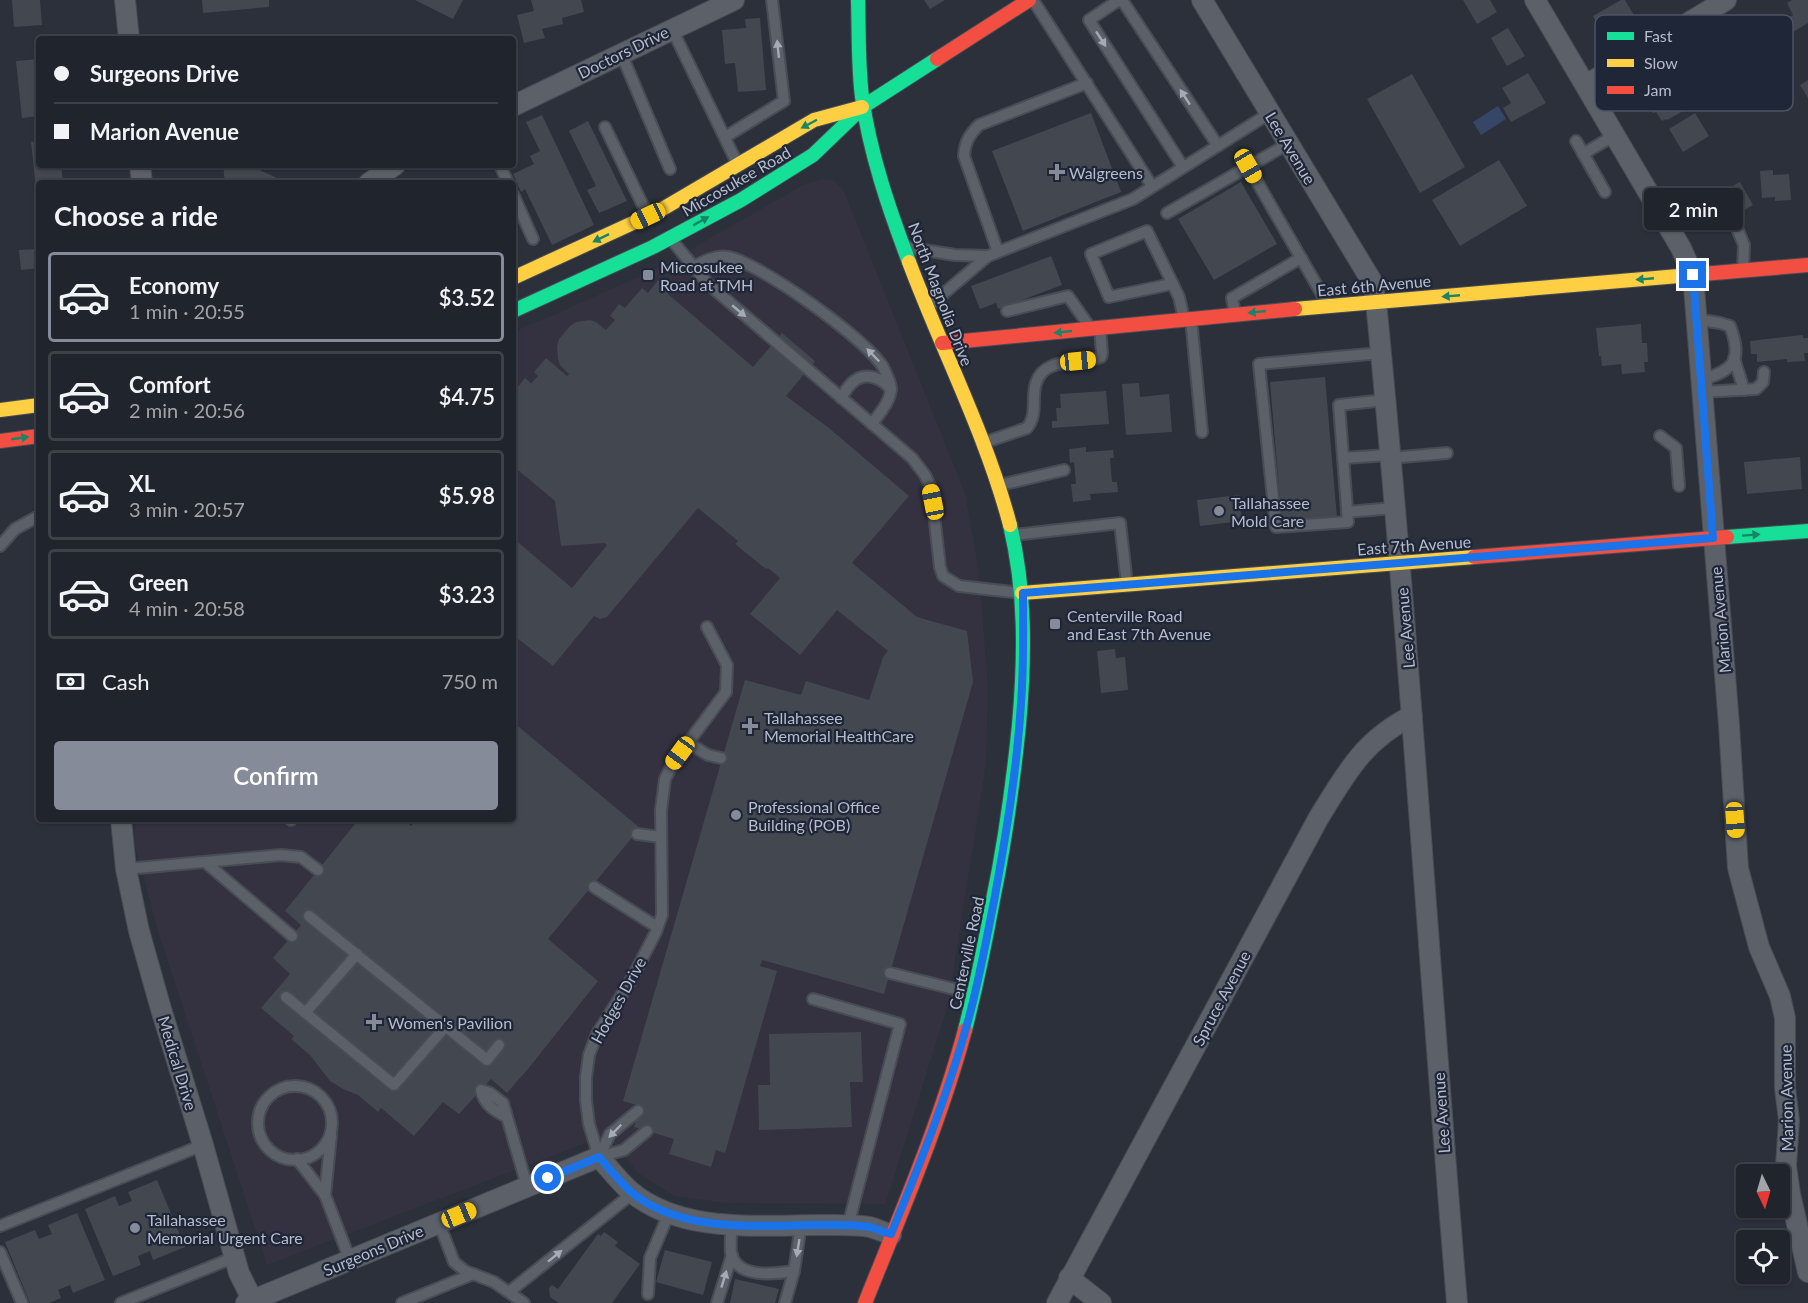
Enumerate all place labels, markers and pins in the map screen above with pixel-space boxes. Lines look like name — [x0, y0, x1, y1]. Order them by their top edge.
place label: Walgreens — [1069, 163, 1143, 182]
marker: Walgreens — [1050, 165, 1064, 179]
place label: Miccosukee Road at TMH — [660, 257, 753, 294]
marker: Miccosukee Road at TMH — [641, 268, 655, 282]
place label: Tallahassee Mold Care — [1231, 493, 1310, 530]
marker: Tallahassee Mold Care — [1212, 504, 1226, 518]
place label: Centerville Road and East 7th Avenue — [1067, 606, 1211, 643]
marker: Centerville Road and East 7th Avenue — [1048, 617, 1062, 631]
place label: Tallahassee Memorial HealthCare — [764, 708, 914, 745]
marker: Tallahassee Memorial HealthCare — [741, 717, 759, 735]
place label: Professional Office Building (POB) — [748, 797, 880, 834]
marker: Professional Office Building (POB) — [729, 808, 743, 822]
marker: Women's Pavilion — [365, 1013, 383, 1031]
place label: Women's Pavilion — [388, 1013, 512, 1032]
place label: Tallahassee Memorial Urgent Care — [147, 1210, 303, 1247]
marker: Tallahassee Memorial Urgent Care — [128, 1221, 142, 1235]

